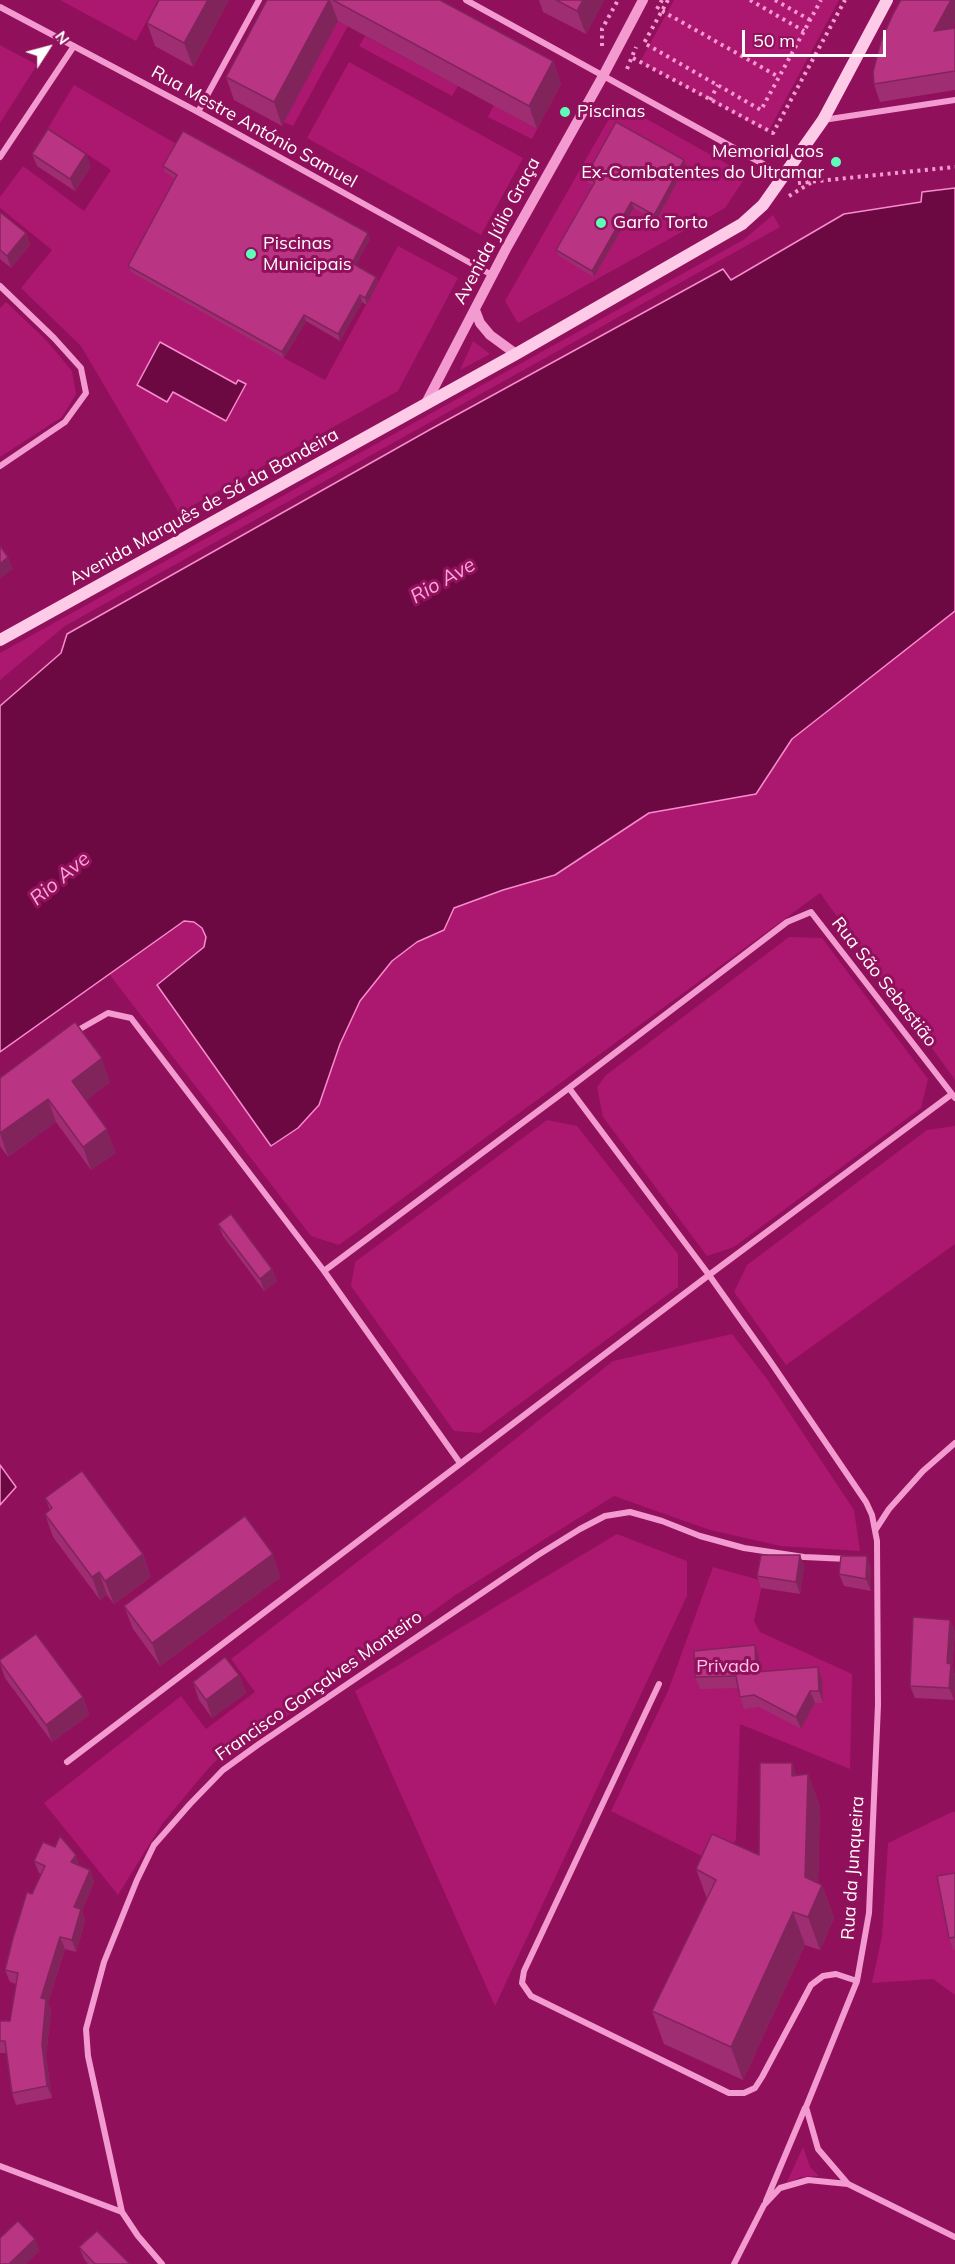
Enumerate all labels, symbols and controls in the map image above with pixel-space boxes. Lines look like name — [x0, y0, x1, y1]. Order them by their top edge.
north arrow — [18, 18, 78, 78]
scale bar — [745, 18, 889, 56]
text: N — [51, 27, 74, 48]
text: 50 m — [753, 29, 795, 52]
street label: Rua Mestre António Samuel — [147, 61, 361, 193]
place label: Piscinas — [577, 101, 645, 123]
marker: Piscinas — [558, 105, 572, 119]
place label: Memorial aos Ex-Combatentes do Ultramar — [581, 141, 824, 184]
street label: Avenida Júlio Graça — [449, 154, 545, 308]
marker: Memorial aos Ex-Combatentes do Ultramar — [829, 155, 843, 169]
place label: Garfo Torto — [613, 212, 708, 234]
marker: Garfo Torto — [594, 216, 608, 230]
place label: Piscinas Municipais — [263, 233, 352, 276]
marker: Piscinas Municipais — [244, 247, 258, 261]
street label: Avenida Marquês de Sá da Bandeira — [66, 424, 342, 590]
water label: Rio Ave — [406, 553, 480, 609]
water label: Rio Ave — [25, 847, 95, 911]
street label: Rua São Sebastião — [827, 913, 941, 1051]
street label: Francisco Gonçalves Monteiro — [211, 1606, 427, 1766]
park label: Privado — [696, 1656, 760, 1678]
street label: Rua da Junqueira — [837, 1795, 869, 1941]

